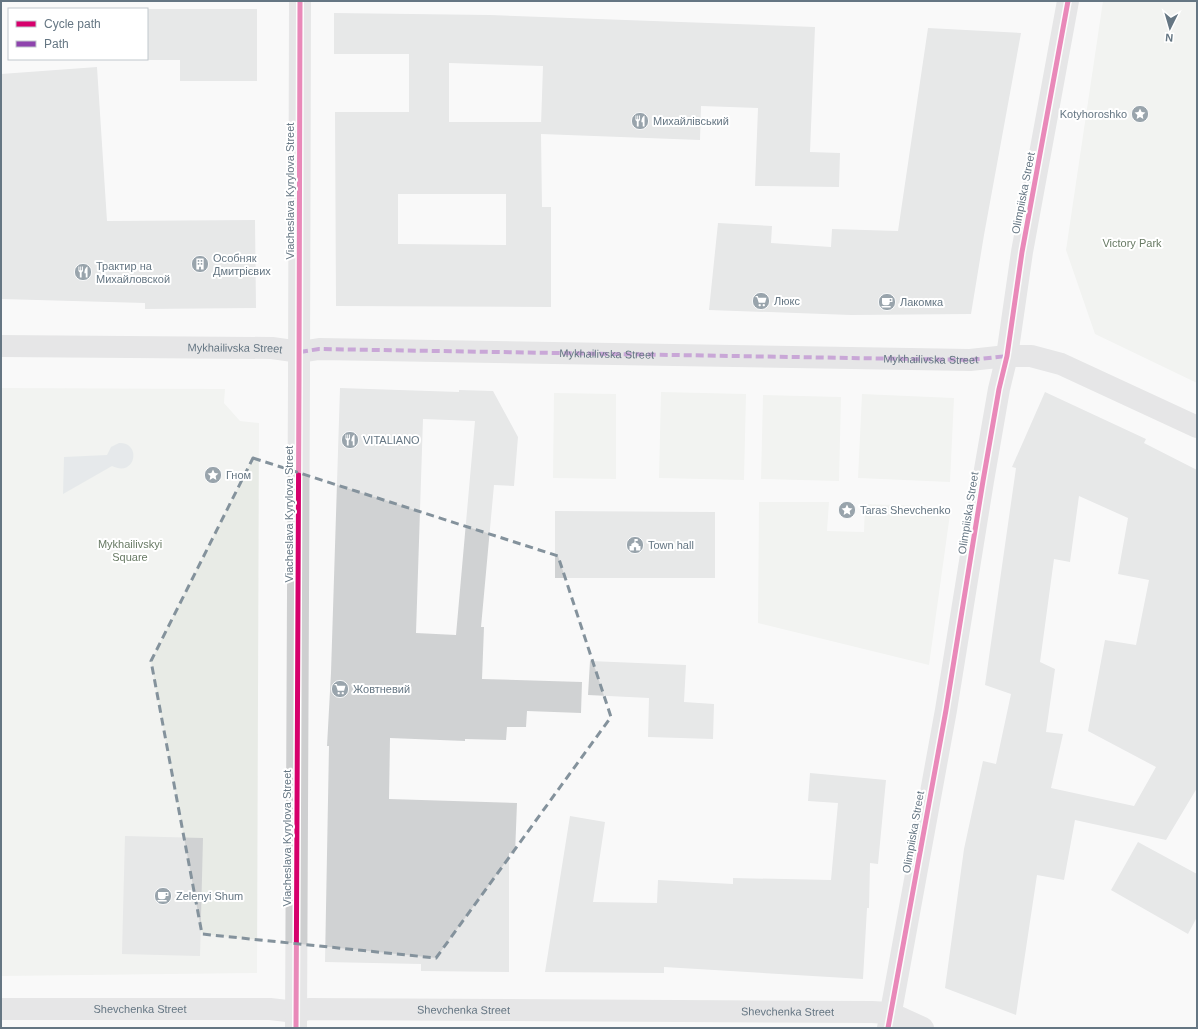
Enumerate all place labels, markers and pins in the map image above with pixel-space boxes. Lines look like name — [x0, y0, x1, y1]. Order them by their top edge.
place icon: Kotyhoroshko — [1130, 104, 1150, 124]
place label: Kotyhoroshko — [1060, 108, 1127, 120]
restaurant icon: Михайлівський — [630, 111, 650, 131]
place label: Михайлівський — [653, 115, 729, 127]
place label: Особняк Дмитрієвих — [213, 252, 271, 277]
building icon: Особняк Дмитрієвих — [190, 254, 210, 274]
place label: Трактир на Михайловской — [96, 260, 170, 285]
restaurant icon: Трактир на Михайловской — [73, 262, 93, 282]
supermarket icon: Люкс — [751, 291, 771, 311]
cafe icon: Лакомка — [877, 292, 897, 312]
place label: Люкс — [774, 295, 800, 307]
place label: Лакомка — [900, 296, 944, 308]
restaurant icon: VITALIANO — [340, 430, 360, 450]
place label: VITALIANO — [363, 434, 420, 446]
place icon: Гном — [203, 465, 223, 485]
place label: Гном — [226, 469, 251, 481]
place icon: Taras Shevchenko — [837, 500, 857, 520]
place label: Taras Shevchenko — [860, 504, 951, 516]
public building icon: Town hall — [625, 535, 645, 555]
place label: Town hall — [648, 539, 694, 551]
supermarket icon: Жовтневий — [330, 679, 350, 699]
place label: Жовтневий — [353, 683, 410, 695]
cafe icon: Zelenyi Shum — [153, 886, 173, 906]
place label: Zelenyi Shum — [176, 890, 243, 902]

